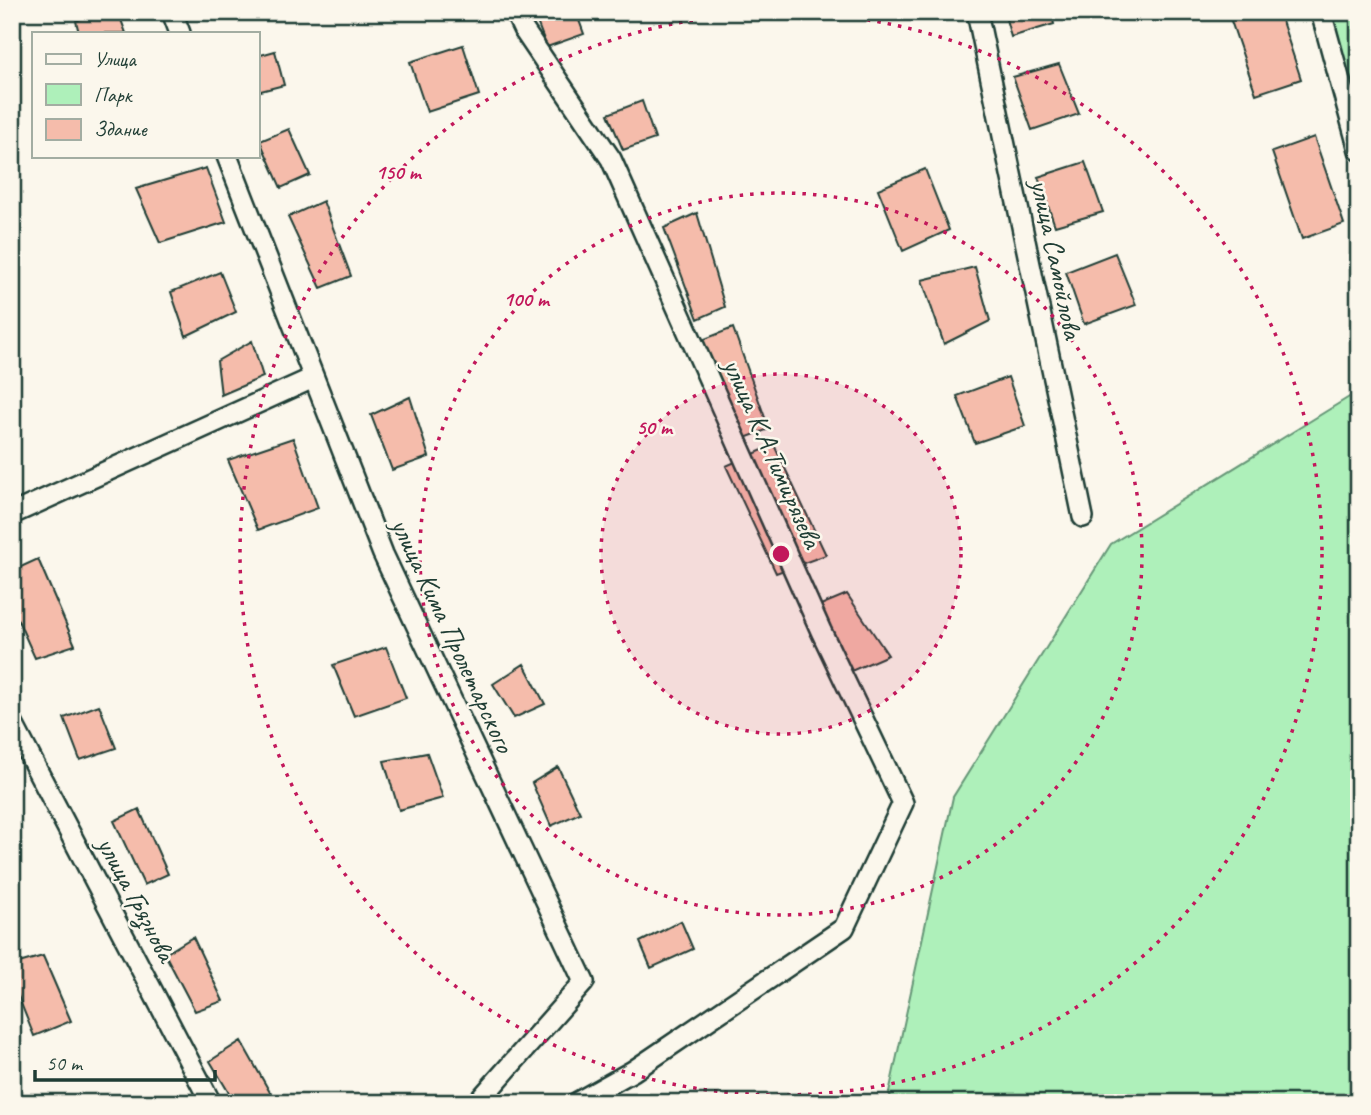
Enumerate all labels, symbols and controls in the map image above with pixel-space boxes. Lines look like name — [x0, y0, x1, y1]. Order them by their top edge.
legend — [32, 32, 259, 158]
text: Улица — [94, 46, 137, 72]
text: Парк — [94, 82, 134, 108]
text: Здание — [94, 116, 148, 142]
text: 150 m — [375, 159, 423, 185]
street label: улица Самойлова — [1023, 174, 1091, 344]
text: 100 m — [503, 286, 551, 312]
street label: улица К.А.Тимирязева — [715, 351, 831, 555]
text: 50 m — [636, 414, 674, 440]
street label: улица Кима Пролетарского — [383, 510, 524, 760]
centre of rings — [769, 542, 793, 566]
street label: улица Грязнова — [88, 829, 186, 970]
scale bar — [35, 1038, 215, 1082]
text: 50 m — [46, 1050, 84, 1076]

